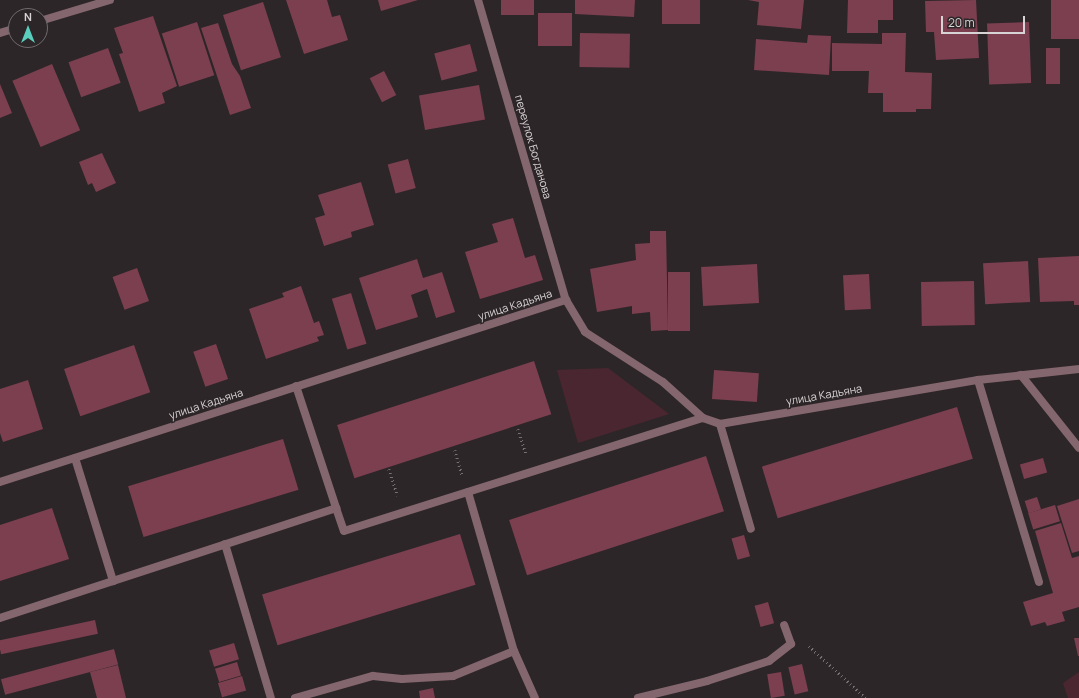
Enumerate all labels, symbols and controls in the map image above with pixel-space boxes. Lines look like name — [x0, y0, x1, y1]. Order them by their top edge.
north arrow — [8, 8, 48, 48]
scale bar — [943, 8, 1027, 34]
text: N — [24, 9, 32, 24]
text: 20 m — [948, 14, 975, 31]
street label: переулок Богданова — [512, 94, 554, 200]
street label: улица Кадьяна — [476, 287, 554, 323]
street label: улица Кадьяна — [785, 382, 863, 408]
street label: улица Кадьяна — [167, 386, 245, 422]

